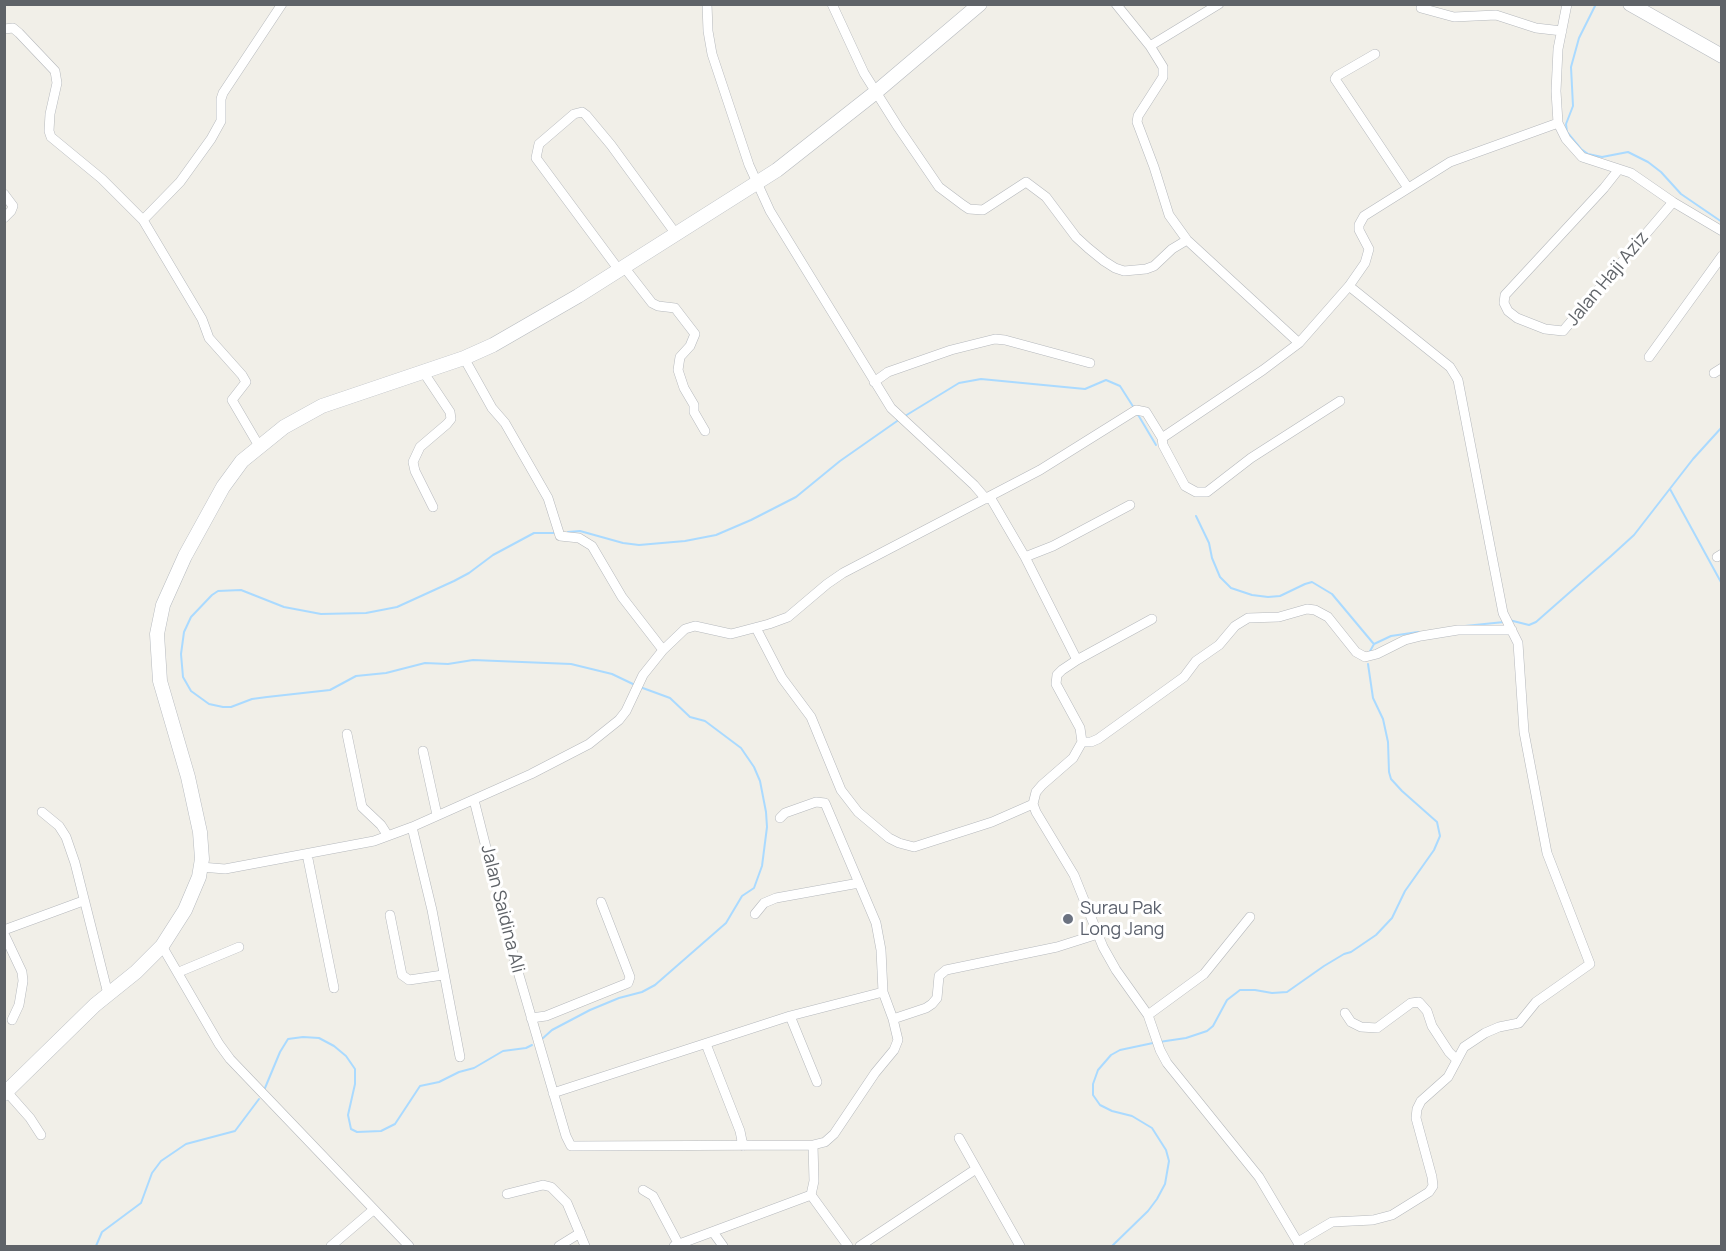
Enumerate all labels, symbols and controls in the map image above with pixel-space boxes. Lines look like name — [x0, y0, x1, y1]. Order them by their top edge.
street label: Jalan Haji Aziz — [1562, 228, 1654, 330]
street label: Jalan Saidina Ali — [476, 843, 528, 975]
place label: Surau Pak Long Jang — [1080, 898, 1164, 940]
marker: Surau Pak Long Jang — [1061, 912, 1075, 926]

